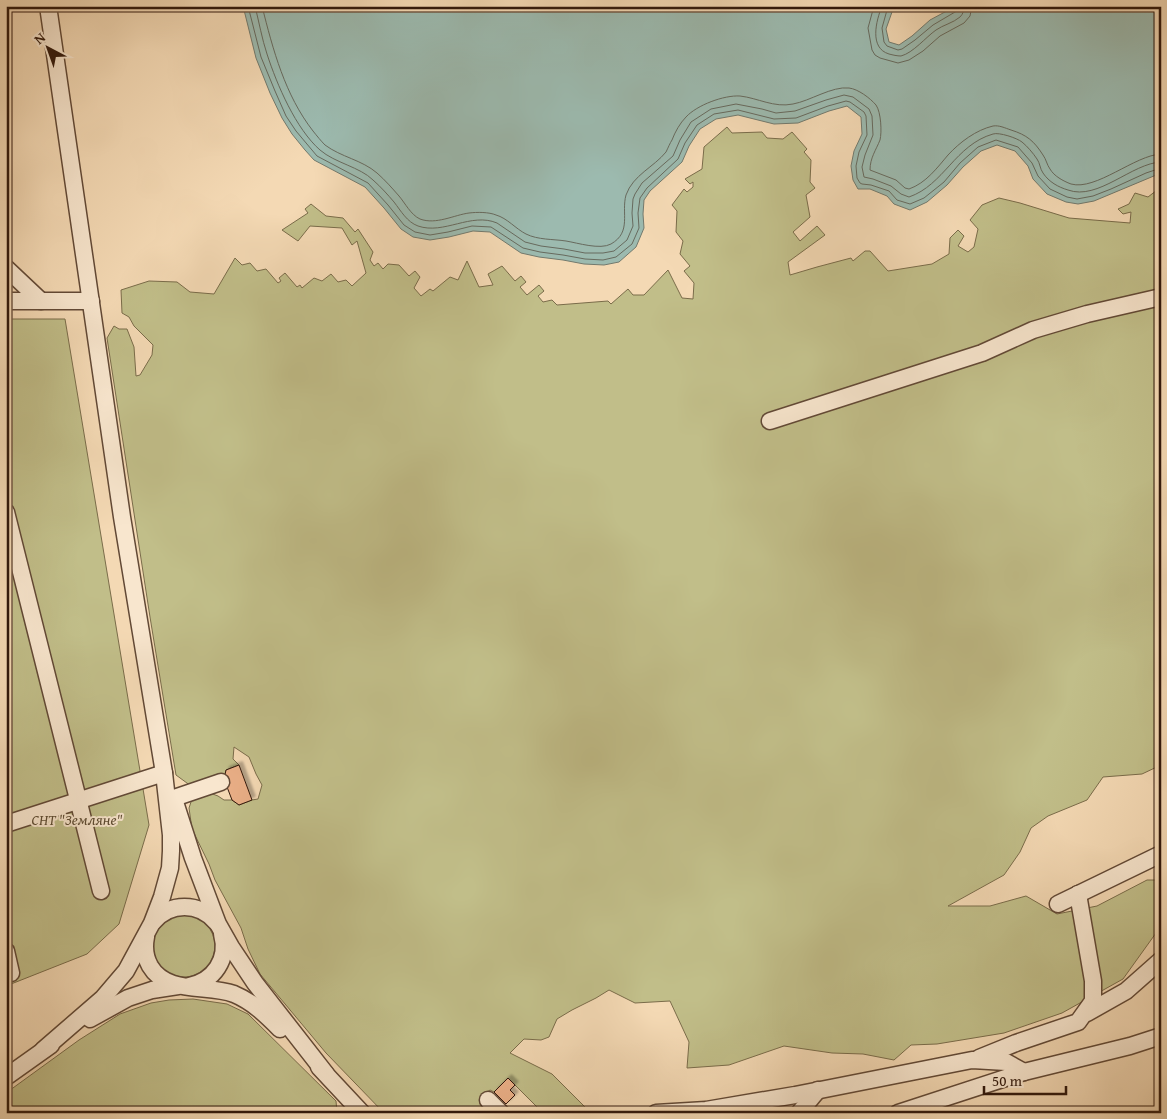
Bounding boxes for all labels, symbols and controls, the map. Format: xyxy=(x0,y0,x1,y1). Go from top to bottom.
north arrow xyxy=(22,22,72,72)
text: N xyxy=(29,27,50,49)
park label: СНТ "Земляне" xyxy=(32,809,122,830)
scale bar xyxy=(984,1064,1067,1096)
text: 50 m xyxy=(992,1070,1023,1091)

